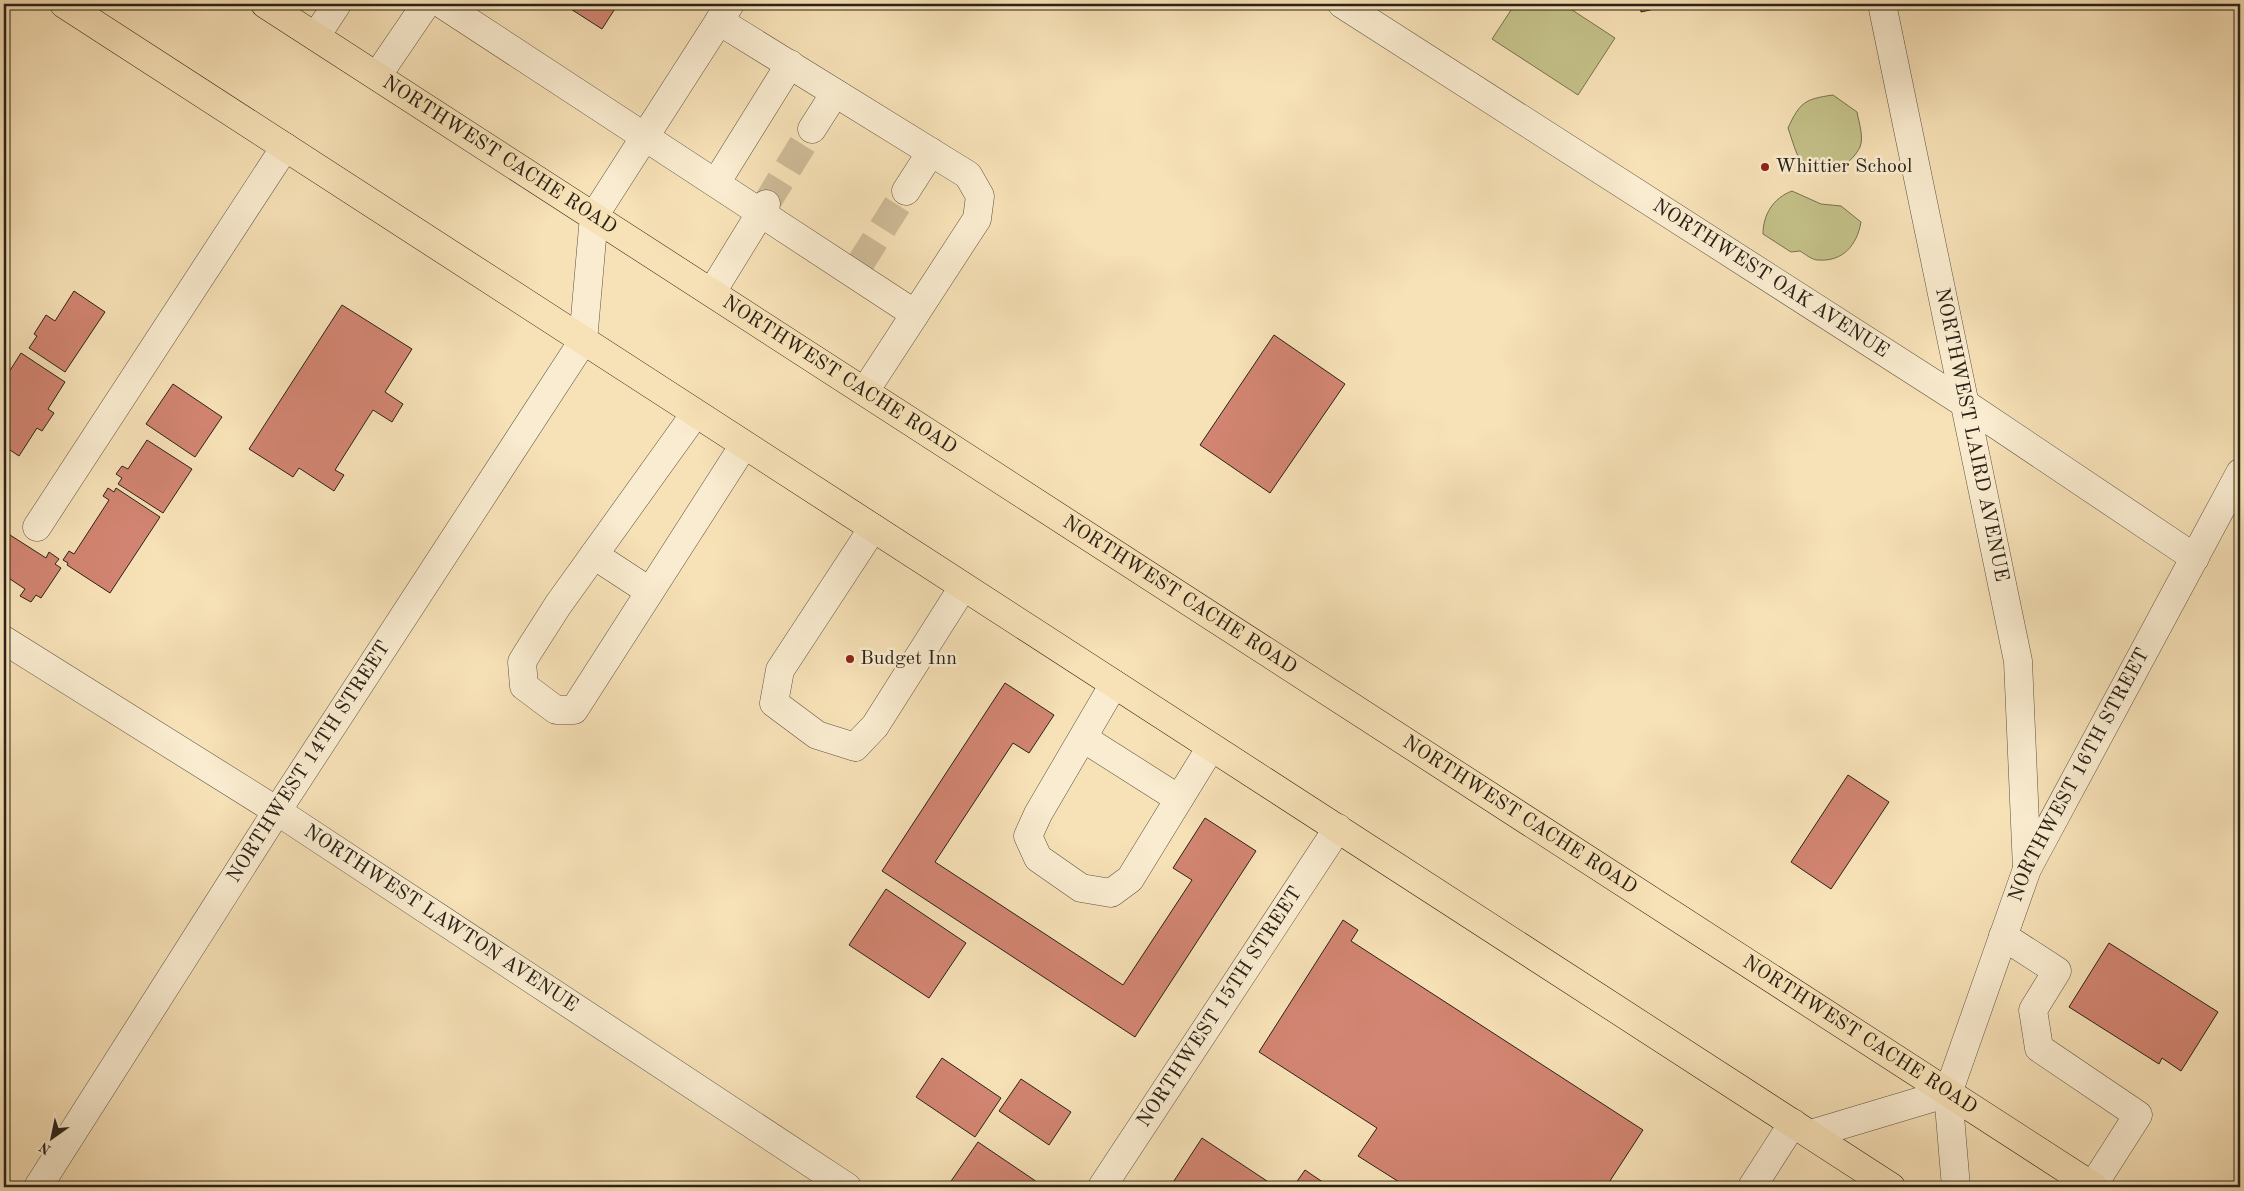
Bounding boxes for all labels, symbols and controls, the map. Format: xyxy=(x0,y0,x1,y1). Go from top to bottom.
street label: NORTHWEST CACHE ROAD xyxy=(379,73,620,238)
place label: Whittier School xyxy=(1775,157,1912,177)
marker: Whittier School xyxy=(1759,161,1771,173)
street label: NORTHWEST OAK AVENUE xyxy=(1649,196,1892,362)
street label: NORTHWEST LAIRD AVENUE xyxy=(1931,286,2011,584)
street label: NORTHWEST CACHE ROAD xyxy=(719,293,960,458)
street label: NORTHWEST CACHE ROAD xyxy=(1059,512,1300,678)
street label: NORTHWEST 14TH STREET xyxy=(224,638,395,886)
street label: NORTHWEST 16TH STREET xyxy=(2006,645,2154,905)
place label: Budget Inn xyxy=(860,649,957,669)
marker: Budget Inn xyxy=(844,653,856,665)
street label: NORTHWEST CACHE ROAD xyxy=(1399,732,1640,898)
street label: NORTHWEST LAWTON AVENUE xyxy=(300,821,581,1016)
street label: NORTHWEST 15TH STREET xyxy=(1134,884,1306,1131)
street label: NORTHWEST CACHE ROAD xyxy=(1739,952,1980,1118)
north arrow xyxy=(28,1114,78,1164)
text: N xyxy=(37,1139,54,1157)

